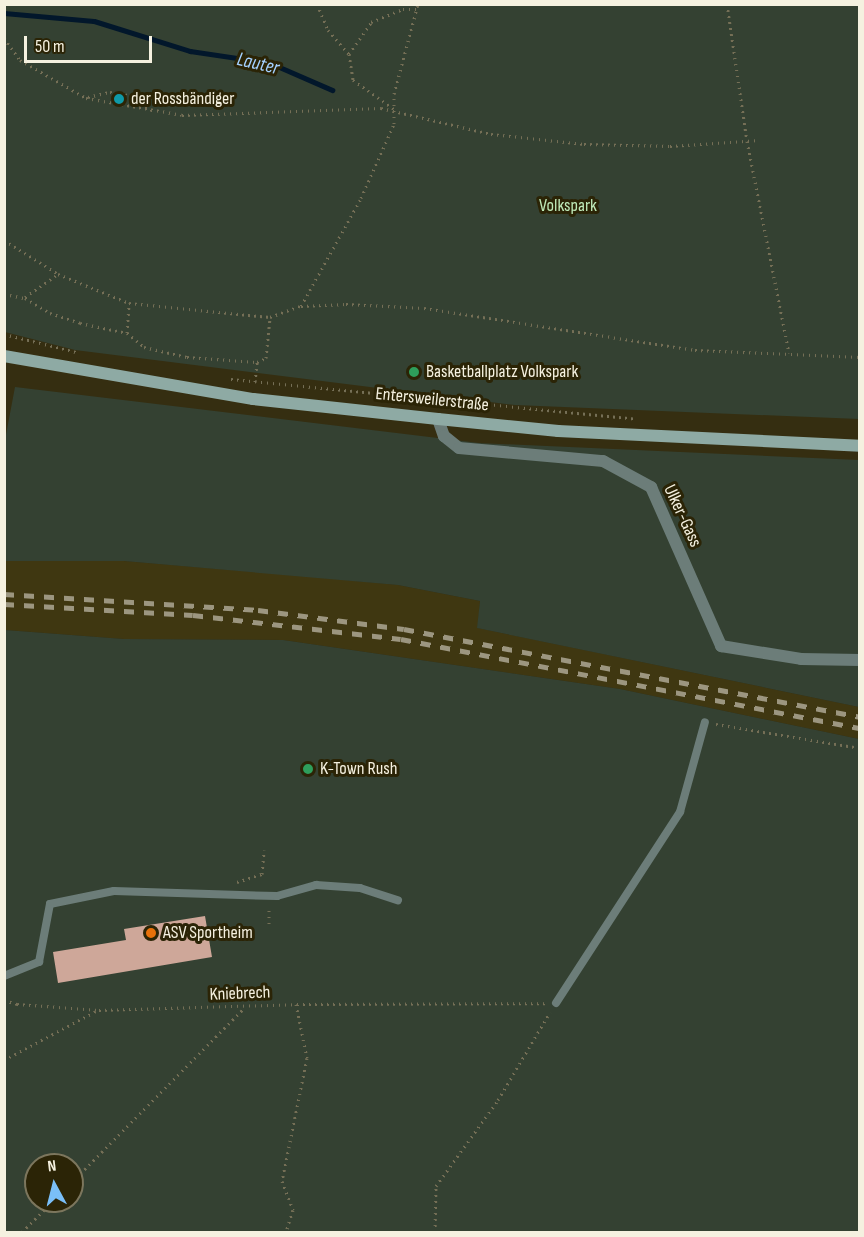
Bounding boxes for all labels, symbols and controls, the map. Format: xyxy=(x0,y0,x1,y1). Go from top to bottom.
scale bar xyxy=(27,24,154,62)
text: 50 m xyxy=(35,36,65,57)
water label: Lauter xyxy=(235,48,281,80)
place label: der Rossbändiger xyxy=(131,88,235,110)
marker: der Rossbändiger xyxy=(112,92,126,106)
park label: Volkspark xyxy=(539,195,597,217)
place label: Basketballplatz Volkspark xyxy=(426,361,578,383)
marker: Basketballplatz Volkspark xyxy=(407,365,421,379)
street label: Entersweilerstraße xyxy=(374,383,490,417)
street label: Ulker-Gass xyxy=(658,481,706,551)
place label: K-Town Rush xyxy=(320,758,397,780)
marker: K-Town Rush xyxy=(301,762,315,776)
place label: ASV Sportheim xyxy=(163,922,253,944)
marker: ASV Sportheim xyxy=(144,926,158,940)
street label: Kniebrech xyxy=(209,982,271,1006)
north arrow xyxy=(24,1153,84,1213)
text: N xyxy=(47,1157,57,1177)

